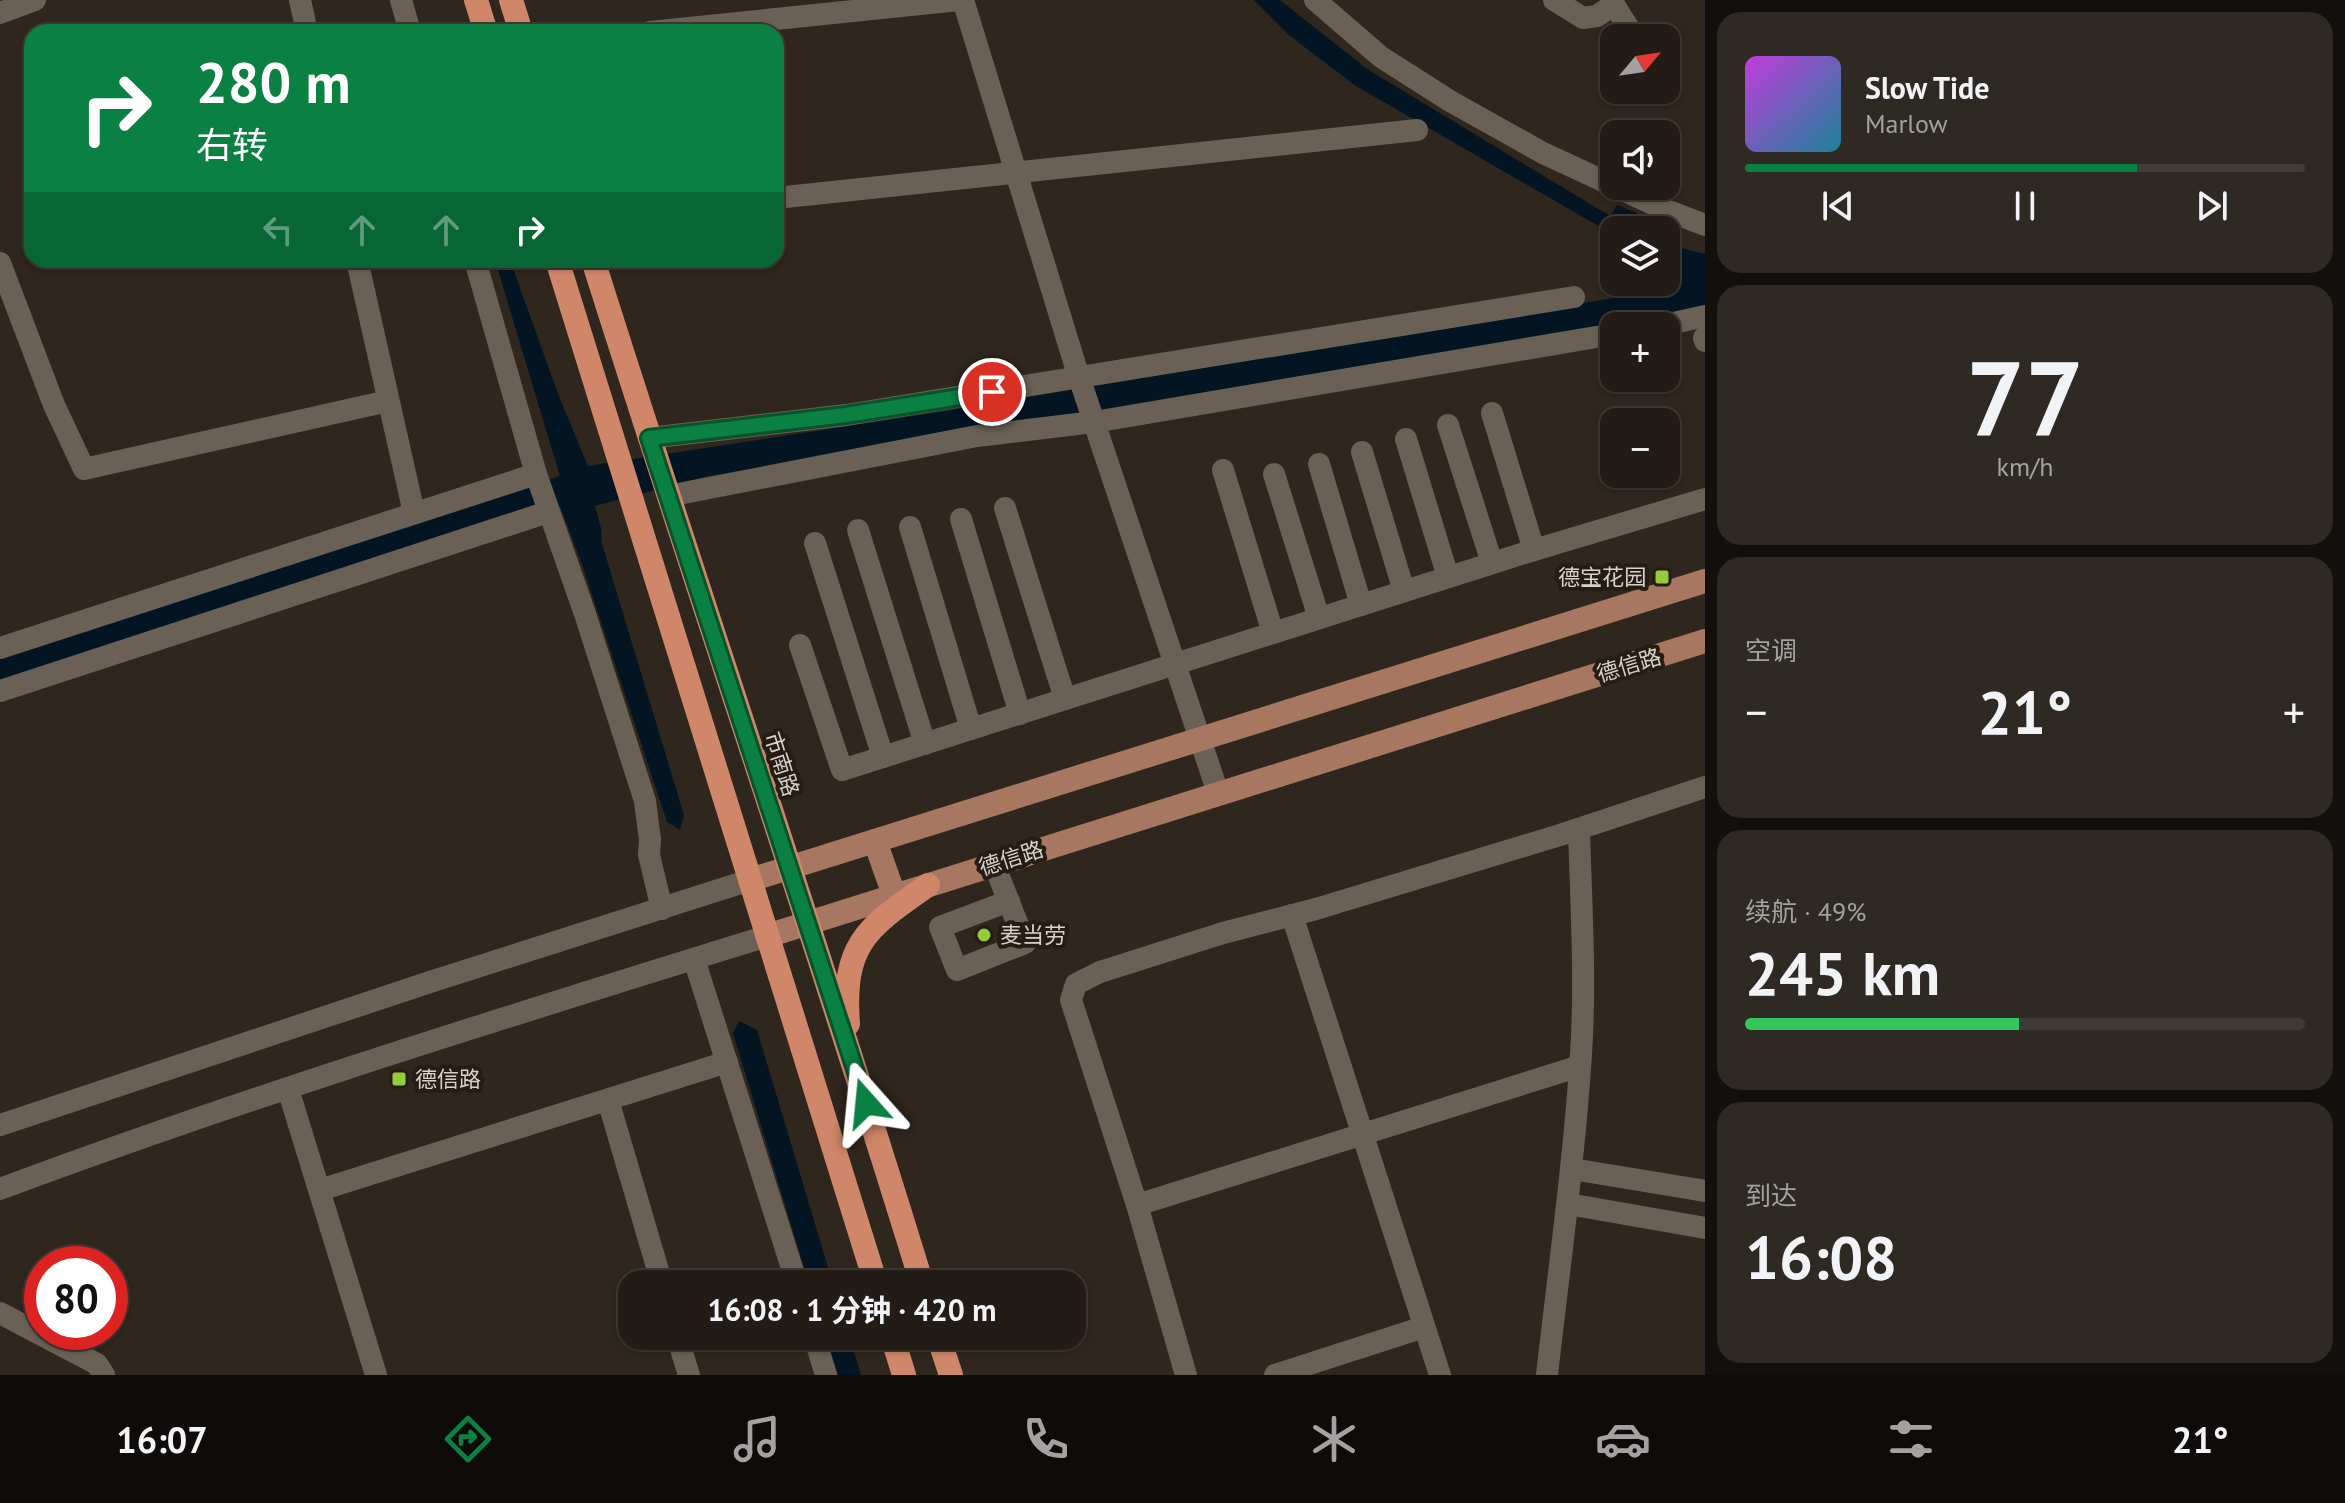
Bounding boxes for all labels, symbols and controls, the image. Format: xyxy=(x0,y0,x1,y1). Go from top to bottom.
north arrow xyxy=(1600,24,1680,104)
map controls xyxy=(1600,24,1680,488)
text: 280 m xyxy=(196,46,351,118)
icon: right xyxy=(64,56,168,160)
text: Slow Tide xyxy=(1865,68,1990,107)
text: Marlow xyxy=(1865,107,1948,140)
button: sound xyxy=(1600,120,1680,200)
text: 右转 xyxy=(196,121,268,168)
icon: previous xyxy=(1816,184,1860,228)
icon: pause xyxy=(2003,184,2047,228)
icon: next xyxy=(2190,184,2234,228)
icon: left xyxy=(256,208,300,252)
icon: ahead xyxy=(340,208,384,252)
icon: ahead xyxy=(424,208,468,252)
icon: right xyxy=(508,208,552,252)
button: layers xyxy=(1600,216,1680,296)
button: + xyxy=(1600,312,1680,392)
text: 77 xyxy=(1966,330,2084,465)
pin xyxy=(958,358,1026,426)
icon: arrive xyxy=(970,370,1014,414)
button: − xyxy=(1600,408,1680,488)
text: km/h xyxy=(1997,450,2054,483)
place label: 德宝花园 xyxy=(1558,563,1646,591)
marker: 德宝花园 xyxy=(1653,568,1671,586)
text: 空调 xyxy=(1745,634,1797,667)
street label: 德信路 xyxy=(1593,642,1665,688)
text: 21° xyxy=(1978,673,2072,751)
text: − xyxy=(1745,683,1767,740)
text: + xyxy=(2283,683,2305,740)
street label: 市南路 xyxy=(758,728,806,800)
street label: 德信路 xyxy=(975,834,1047,882)
text: 续航 · 49% xyxy=(1745,895,1866,928)
place label: 麦当劳 xyxy=(1000,921,1066,949)
marker: 麦当劳 xyxy=(975,926,993,944)
text: 245 km xyxy=(1745,934,1940,1012)
position arrow xyxy=(824,1061,908,1145)
place label: 德信路 xyxy=(415,1065,481,1093)
marker: 德信路 xyxy=(390,1070,408,1088)
text: 到达 xyxy=(1745,1179,1797,1212)
text: 16:08 xyxy=(1745,1218,1897,1296)
speed limit sign: 80 xyxy=(24,1246,128,1350)
text: 16:08 · 1 分钟 · 420 m xyxy=(707,1290,997,1329)
icon: directions xyxy=(440,1411,496,1467)
icon: music xyxy=(729,1411,785,1467)
icon: phone xyxy=(1018,1411,1074,1467)
icon: climate xyxy=(1306,1411,1362,1467)
icon: car xyxy=(1595,1411,1651,1467)
icon: filters xyxy=(1883,1411,1939,1467)
text: 16:07 xyxy=(116,1416,208,1463)
text: 21° xyxy=(2172,1416,2229,1463)

